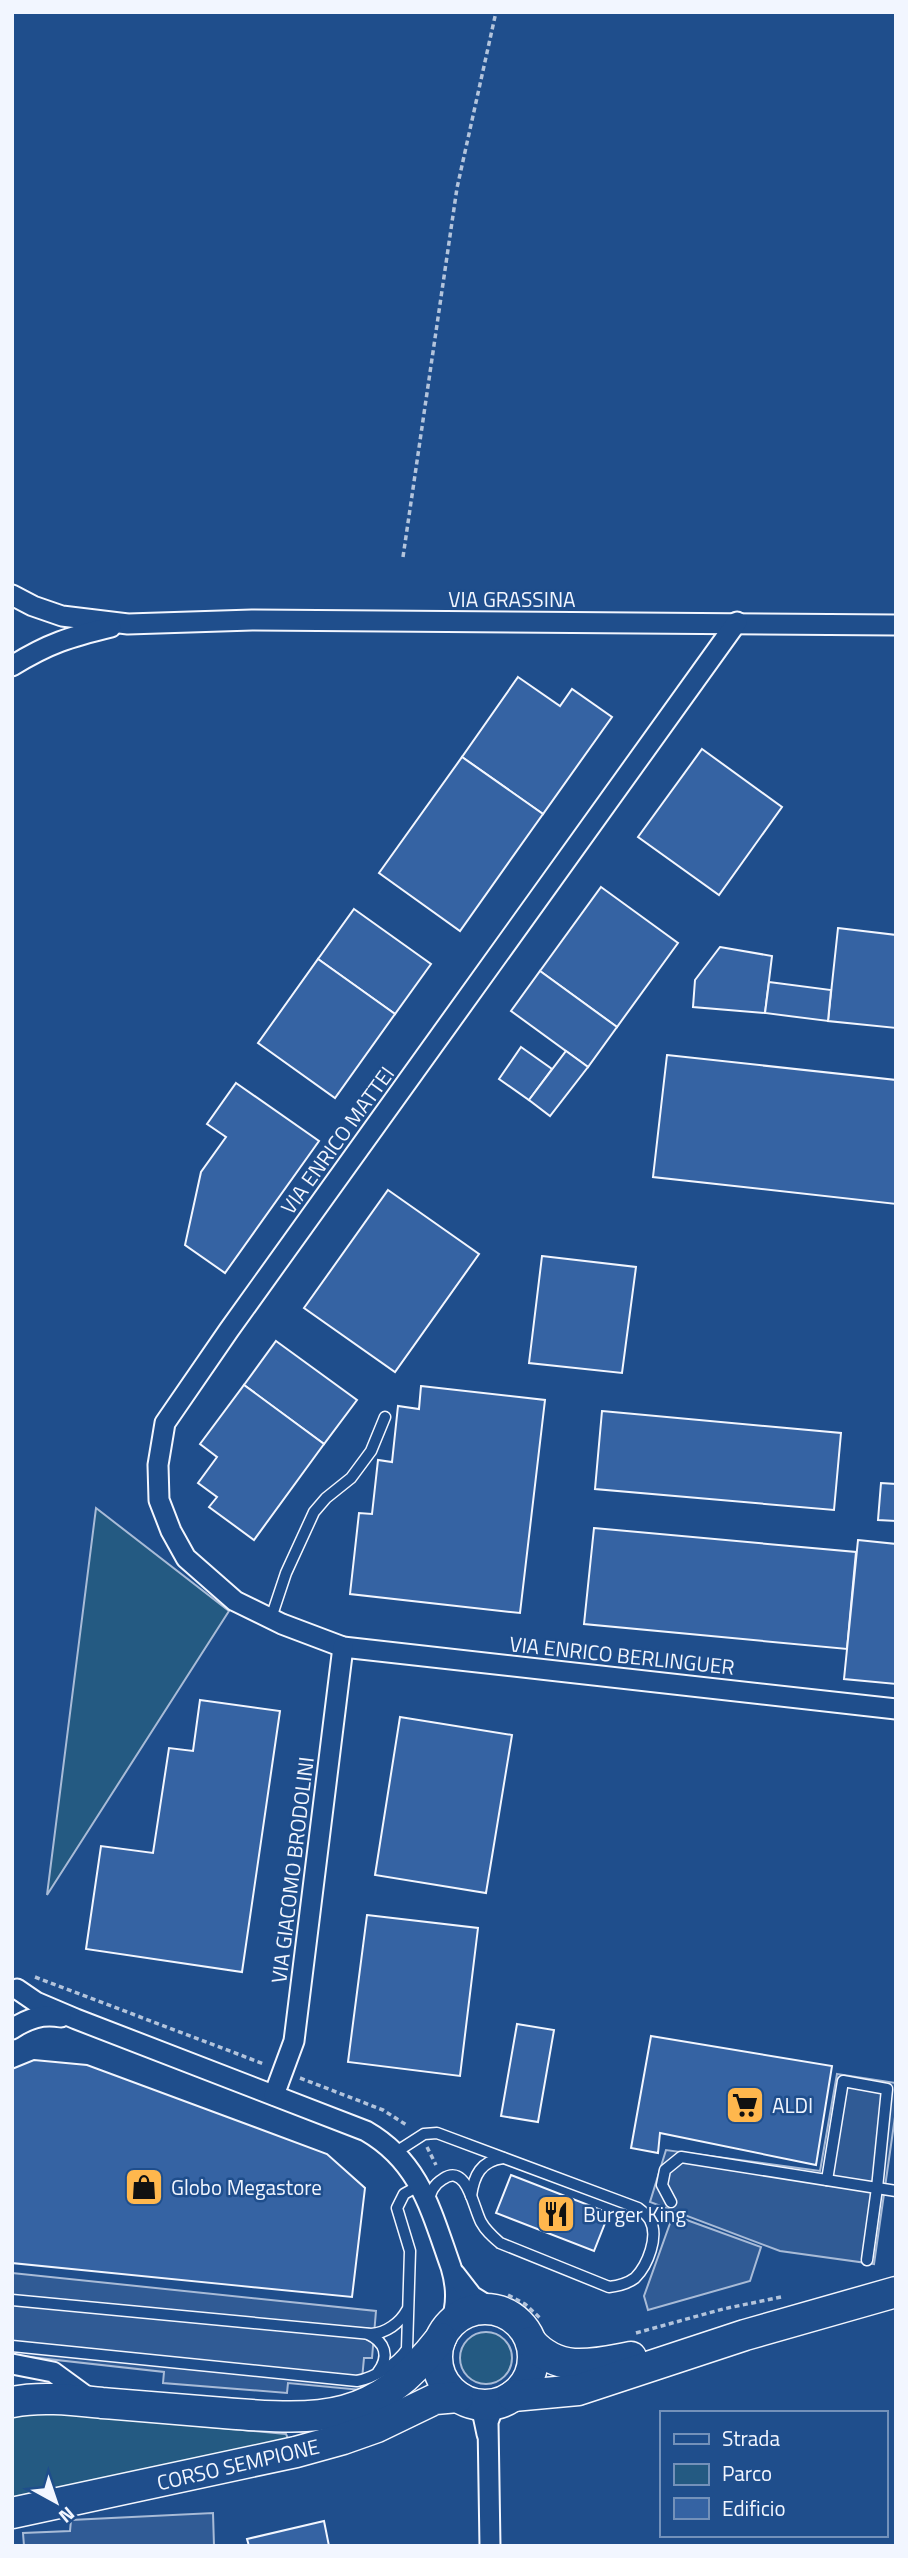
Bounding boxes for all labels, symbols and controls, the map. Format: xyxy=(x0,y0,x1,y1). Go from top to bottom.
street label: VIA GRASSINA xyxy=(448,583,576,615)
street label: VIA ENRICO MATTEI xyxy=(272,1059,402,1221)
street label: VIA ENRICO BERLINGUER xyxy=(508,1627,736,1683)
street label: VIA GIACOMO BRODOLINI xyxy=(262,1755,322,1985)
supermarket icon: ALDI xyxy=(724,2084,766,2126)
place label: ALDI xyxy=(772,2089,813,2121)
shop icon: Globo Megastore xyxy=(123,2166,165,2208)
place label: Globo Megastore xyxy=(171,2171,322,2203)
restaurant icon: Burger King xyxy=(535,2193,577,2235)
place label: Burger King xyxy=(583,2198,686,2230)
legend xyxy=(660,2411,887,2537)
text: Strada xyxy=(722,2422,780,2454)
street label: CORSO SEMPIONE xyxy=(154,2430,322,2498)
text: Parco xyxy=(722,2457,772,2489)
north arrow xyxy=(21,2467,91,2537)
text: Edificio xyxy=(722,2492,786,2524)
text: N xyxy=(53,2500,82,2531)

